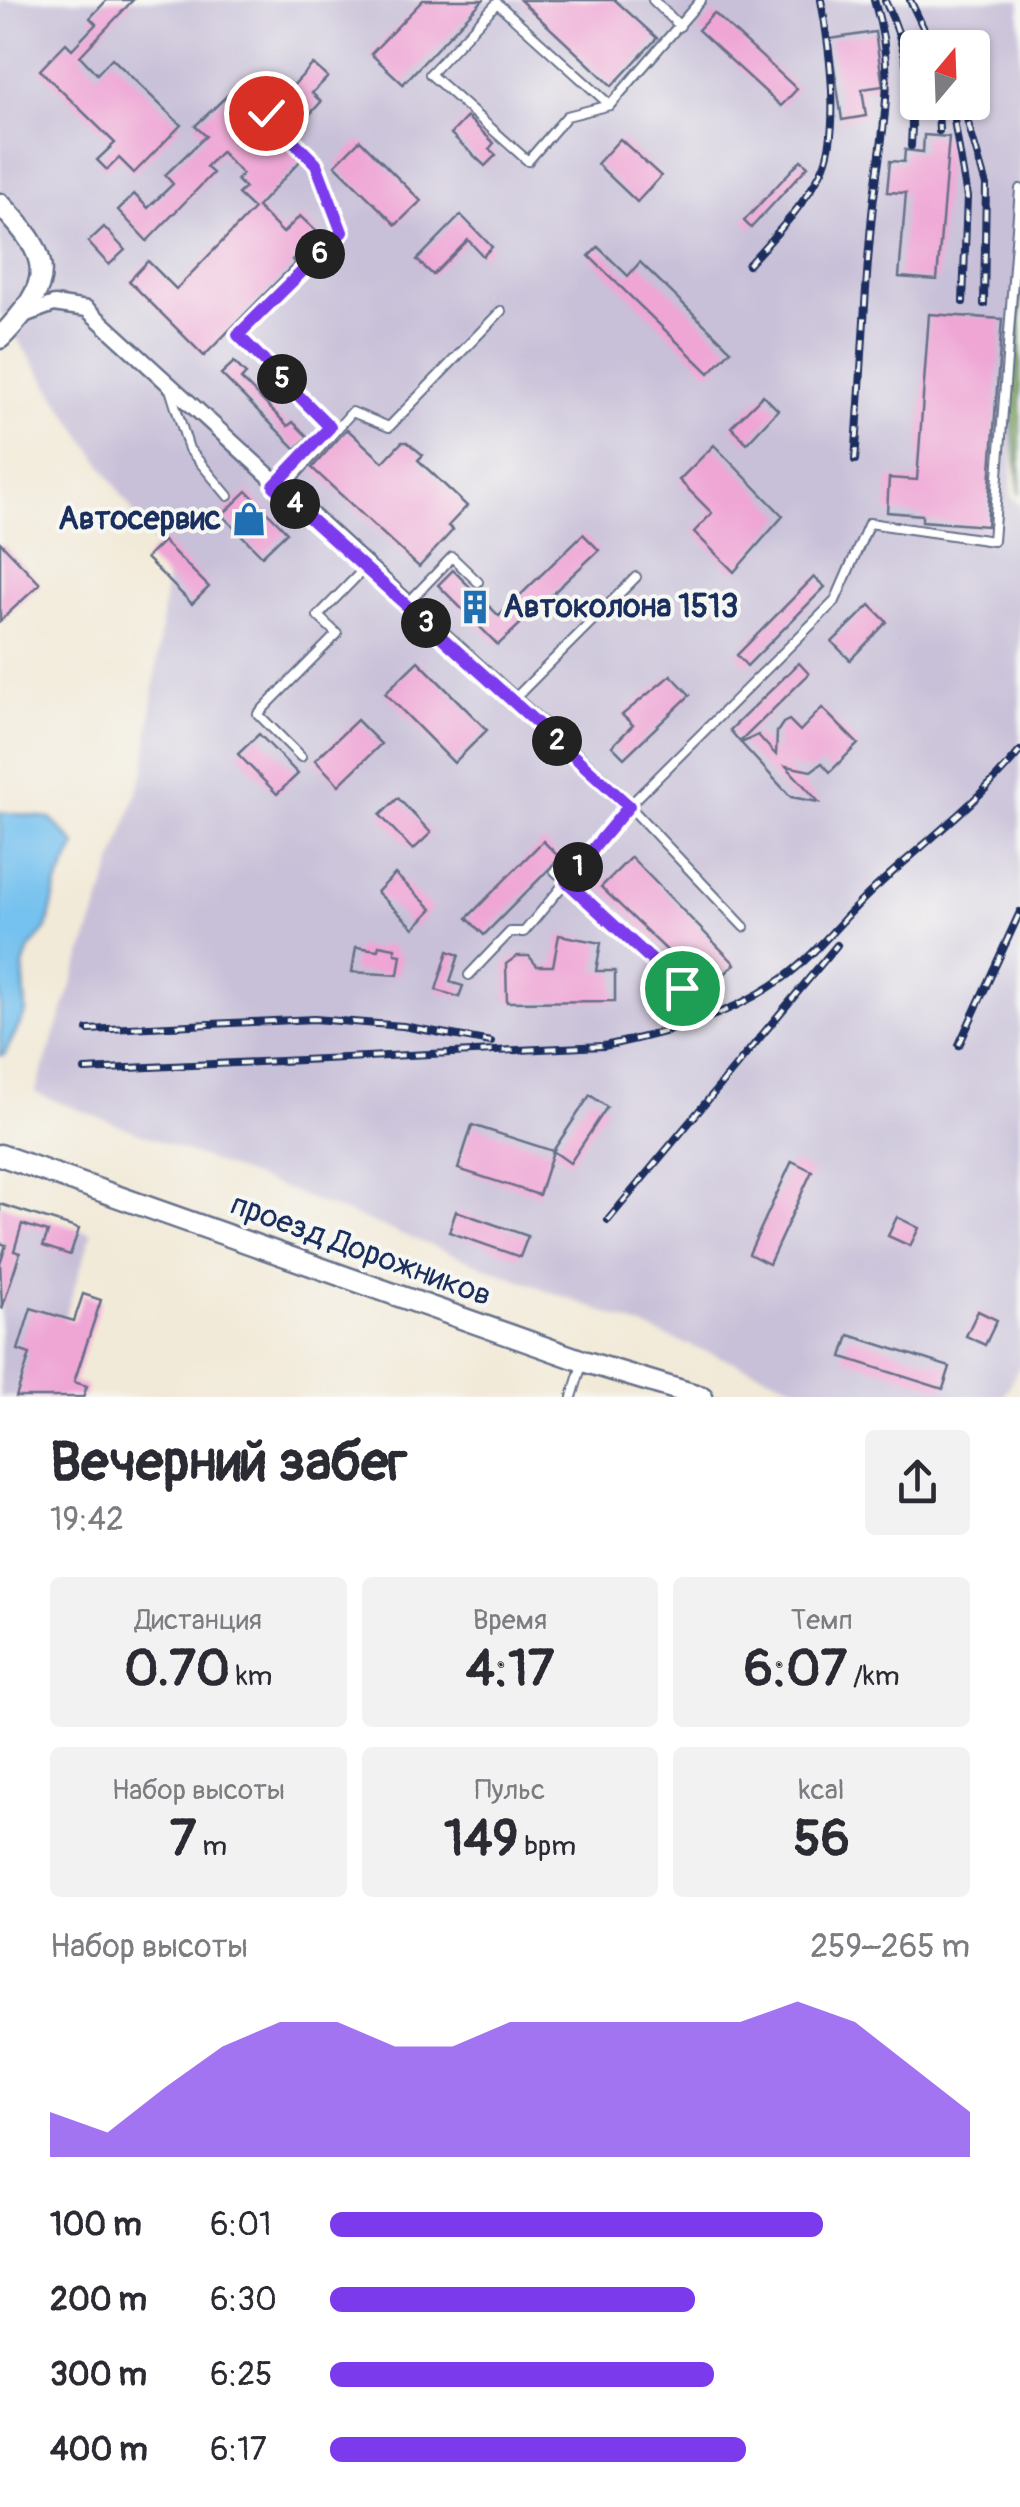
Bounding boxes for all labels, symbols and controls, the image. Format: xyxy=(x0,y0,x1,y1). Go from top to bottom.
north arrow xyxy=(900,30,990,120)
map controls xyxy=(900,30,990,120)
pin xyxy=(224,71,309,156)
icon: check xyxy=(239,86,294,141)
pin: 6 xyxy=(295,229,345,279)
text: 6 xyxy=(312,236,328,271)
pin: 5 xyxy=(257,354,307,404)
text: 5 xyxy=(274,361,290,396)
pin: 4 xyxy=(270,479,320,529)
text: 4 xyxy=(287,486,303,521)
place label: Автосервис xyxy=(58,499,221,539)
shop icon: Автосервис xyxy=(230,500,268,538)
place label: Автоколона 1513 xyxy=(503,587,738,627)
building icon: Автоколона 1513 xyxy=(456,588,494,626)
pin: 3 xyxy=(401,598,451,648)
text: 3 xyxy=(418,605,434,640)
pin: 2 xyxy=(532,716,582,766)
text: 2 xyxy=(549,723,565,758)
pin: 1 xyxy=(553,842,603,892)
text: 1 xyxy=(573,849,583,884)
pin xyxy=(640,946,725,1031)
icon: arrive xyxy=(655,961,710,1016)
street label: проезд Дорожников xyxy=(225,1184,497,1316)
text: Вечерний забег xyxy=(50,1428,407,1497)
button: share xyxy=(865,1430,970,1535)
text: 19:42 xyxy=(50,1500,124,1540)
text: Дистанция xyxy=(135,1603,262,1638)
text: Время xyxy=(473,1603,547,1638)
text: Темп xyxy=(791,1603,853,1638)
text: 0.70 xyxy=(124,1638,230,1701)
text: 4:17 xyxy=(466,1638,554,1701)
text: 6:07 xyxy=(744,1638,847,1701)
text: km xyxy=(230,1659,272,1694)
text: /km xyxy=(847,1659,900,1694)
text: Набор высоты xyxy=(112,1773,285,1808)
text: Пульс xyxy=(475,1773,545,1808)
text: kcal xyxy=(799,1773,844,1808)
text: 7 xyxy=(170,1808,196,1871)
text: 149 xyxy=(444,1808,518,1871)
text: 56 xyxy=(794,1808,850,1871)
text: m xyxy=(196,1829,227,1864)
text: bpm xyxy=(518,1829,576,1864)
text: Набор высоты xyxy=(50,1927,248,1967)
text: 259–265 m xyxy=(810,1927,970,1967)
text: 100 m xyxy=(50,2205,142,2245)
text: 6:01 xyxy=(210,2205,272,2245)
text: 200 m xyxy=(50,2280,147,2320)
text: 6:30 xyxy=(210,2280,277,2320)
text: 300 m xyxy=(50,2355,147,2395)
text: 6:25 xyxy=(210,2355,272,2395)
text: 400 m xyxy=(50,2430,148,2470)
text: 6:17 xyxy=(210,2430,267,2470)

